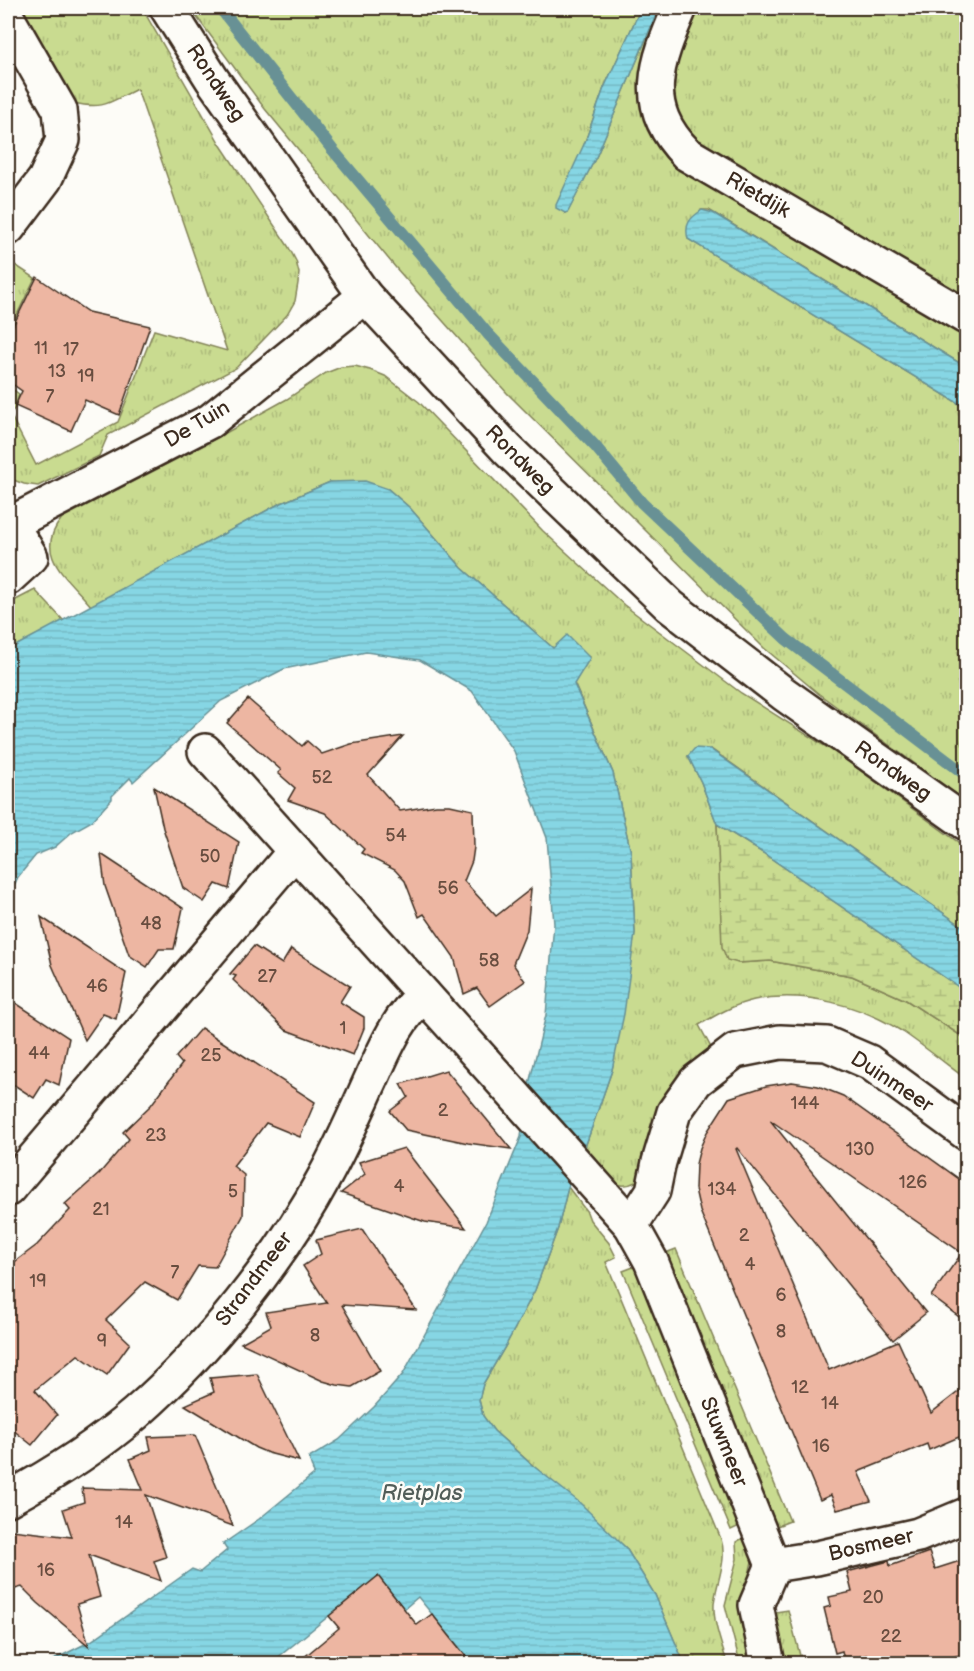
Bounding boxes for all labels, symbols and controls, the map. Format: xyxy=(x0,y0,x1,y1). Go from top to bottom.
street label: Rondweg xyxy=(181,39,251,127)
street label: Rietdijk xyxy=(721,167,795,224)
house number: 11 xyxy=(34,338,48,359)
house number: 17 xyxy=(63,339,79,360)
house number: 13 xyxy=(48,361,66,382)
house number: 19 xyxy=(77,366,95,387)
house number: 7 xyxy=(46,386,55,407)
street label: De Tuin xyxy=(160,395,234,453)
street label: Rondweg xyxy=(480,420,560,500)
street label: Rondweg xyxy=(850,735,936,807)
house number: 52 xyxy=(312,767,333,788)
house number: 54 xyxy=(385,825,407,846)
house number: 50 xyxy=(200,846,220,867)
house number: 56 xyxy=(437,878,459,899)
house number: 48 xyxy=(140,913,162,934)
house number: 58 xyxy=(479,950,499,971)
house number: 27 xyxy=(257,966,277,987)
house number: 46 xyxy=(86,976,108,997)
house number: 1 xyxy=(340,1018,346,1039)
house number: 44 xyxy=(28,1043,50,1064)
house number: 25 xyxy=(201,1045,221,1066)
street label: Duinmeer xyxy=(846,1046,938,1118)
house number: 144 xyxy=(791,1093,819,1114)
house number: 2 xyxy=(438,1100,449,1121)
house number: 23 xyxy=(145,1125,167,1146)
house number: 130 xyxy=(846,1139,874,1160)
house number: 126 xyxy=(899,1172,927,1193)
house number: 4 xyxy=(394,1176,405,1197)
house number: 134 xyxy=(707,1179,737,1200)
house number: 5 xyxy=(228,1181,238,1202)
house number: 21 xyxy=(92,1199,110,1220)
house number: 2 xyxy=(739,1225,750,1246)
street label: Strandmeer xyxy=(210,1226,298,1331)
house number: 4 xyxy=(745,1254,756,1275)
house number: 7 xyxy=(171,1262,180,1283)
house number: 19 xyxy=(29,1271,47,1292)
house number: 6 xyxy=(776,1285,787,1306)
house number: 8 xyxy=(776,1321,786,1342)
house number: 8 xyxy=(310,1325,320,1346)
house number: 9 xyxy=(97,1331,107,1352)
house number: 12 xyxy=(791,1377,809,1398)
street label: Stuwmeer xyxy=(695,1393,753,1491)
house number: 14 xyxy=(821,1393,839,1414)
house number: 16 xyxy=(812,1436,830,1457)
water label: Rietplas xyxy=(381,1480,463,1507)
house number: 14 xyxy=(115,1512,133,1533)
street label: Bosmeer xyxy=(826,1523,916,1567)
house number: 16 xyxy=(37,1560,55,1581)
house number: 20 xyxy=(862,1587,884,1608)
house number: 22 xyxy=(880,1626,902,1647)

